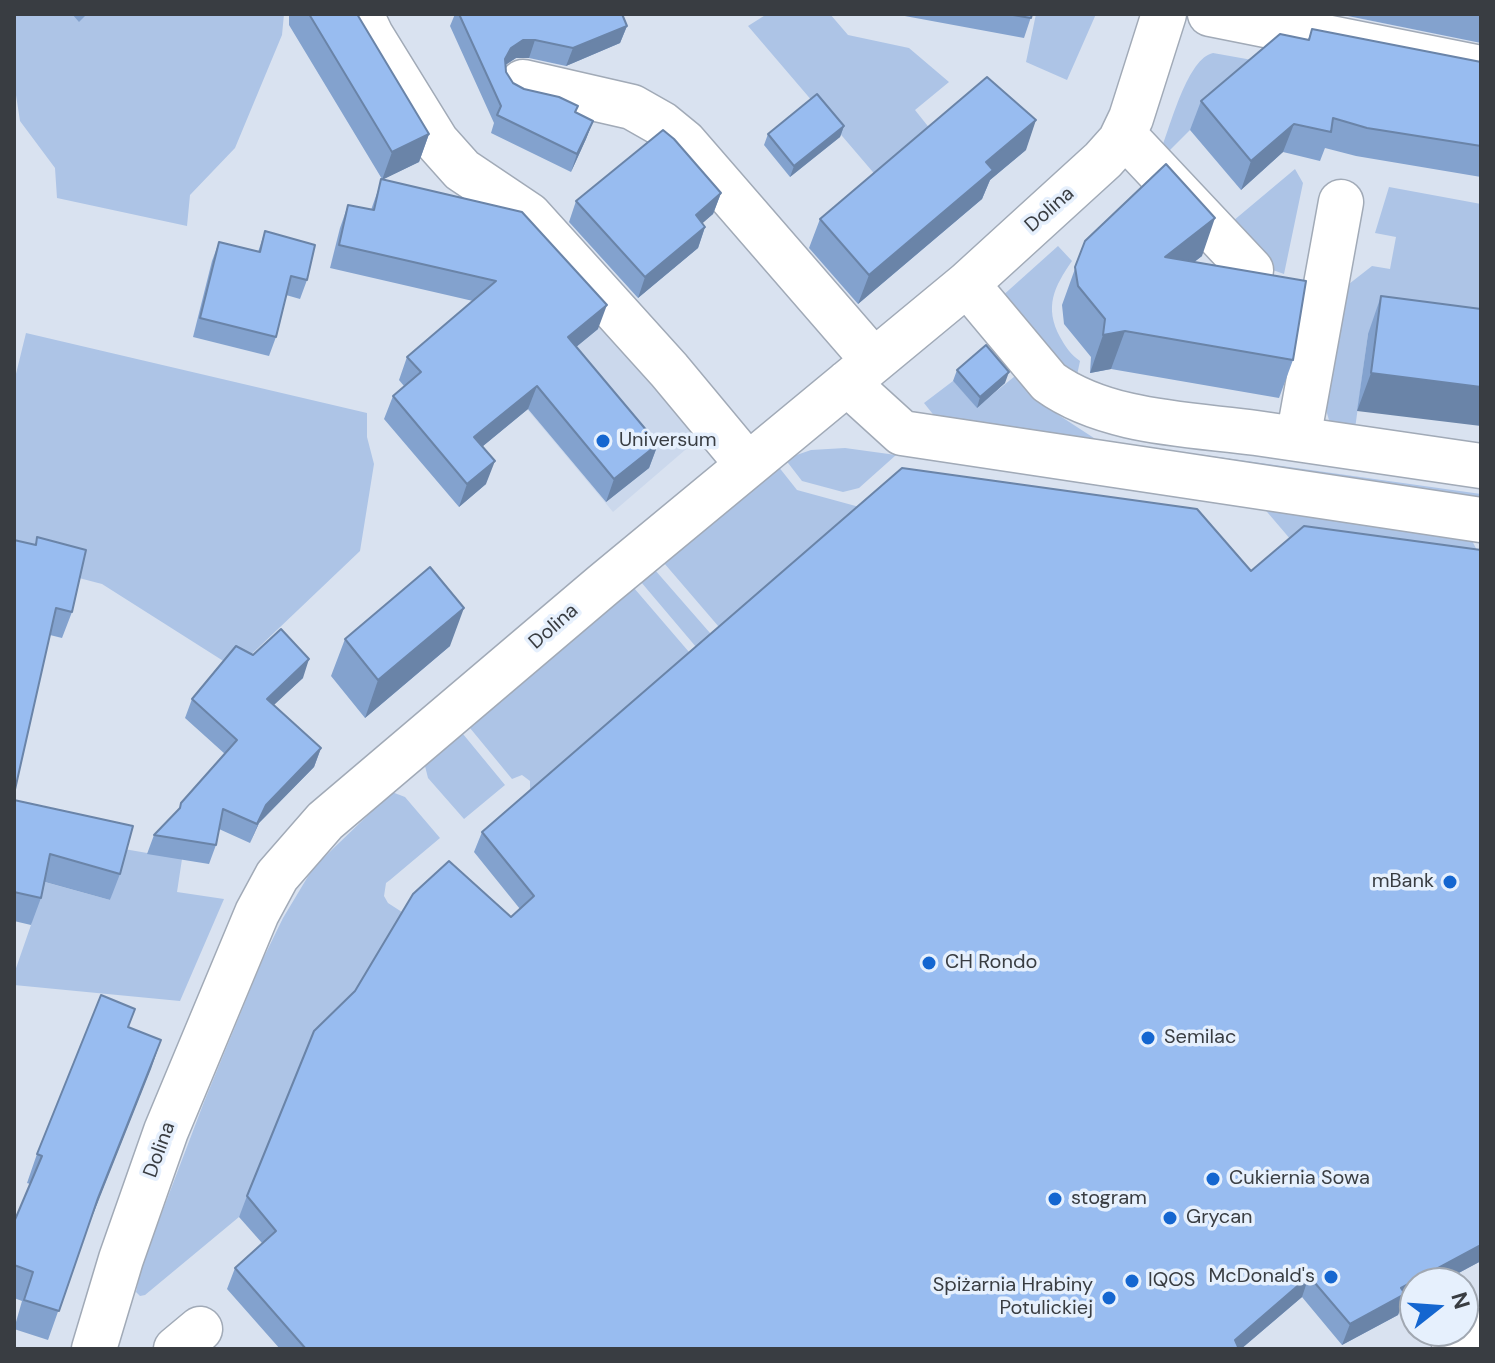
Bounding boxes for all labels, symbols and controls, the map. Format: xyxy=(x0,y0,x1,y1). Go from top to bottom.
street label: Dolina xyxy=(1021,182,1079,238)
place label: Universum xyxy=(619,429,716,453)
marker: Universum xyxy=(594,432,612,450)
street label: Dolina xyxy=(525,599,583,655)
place label: mBank xyxy=(1372,870,1434,894)
marker: mBank xyxy=(1441,873,1459,891)
place label: CH Rondo xyxy=(945,951,1037,975)
marker: CH Rondo xyxy=(920,954,938,972)
place label: Semilac xyxy=(1164,1026,1236,1050)
marker: Semilac xyxy=(1139,1029,1157,1047)
street label: Dolina xyxy=(139,1119,181,1181)
place label: Cukiernia Sowa xyxy=(1229,1167,1370,1191)
marker: Cukiernia Sowa xyxy=(1204,1170,1222,1188)
place label: stogram xyxy=(1071,1187,1147,1211)
marker: stogram xyxy=(1046,1190,1064,1208)
place label: Grycan xyxy=(1186,1206,1253,1230)
marker: Grycan xyxy=(1161,1209,1179,1227)
place label: McDonald's xyxy=(1209,1265,1315,1289)
north arrow xyxy=(1399,1267,1479,1347)
marker: McDonald's xyxy=(1322,1268,1340,1286)
place label: IQOS xyxy=(1148,1269,1195,1293)
marker: IQOS xyxy=(1123,1272,1141,1290)
place label: Spiżarnia Hrabiny Potulickiej xyxy=(933,1274,1093,1321)
marker: Spiżarnia Hrabiny Potulickiej xyxy=(1100,1289,1118,1307)
text: N xyxy=(1444,1289,1477,1312)

